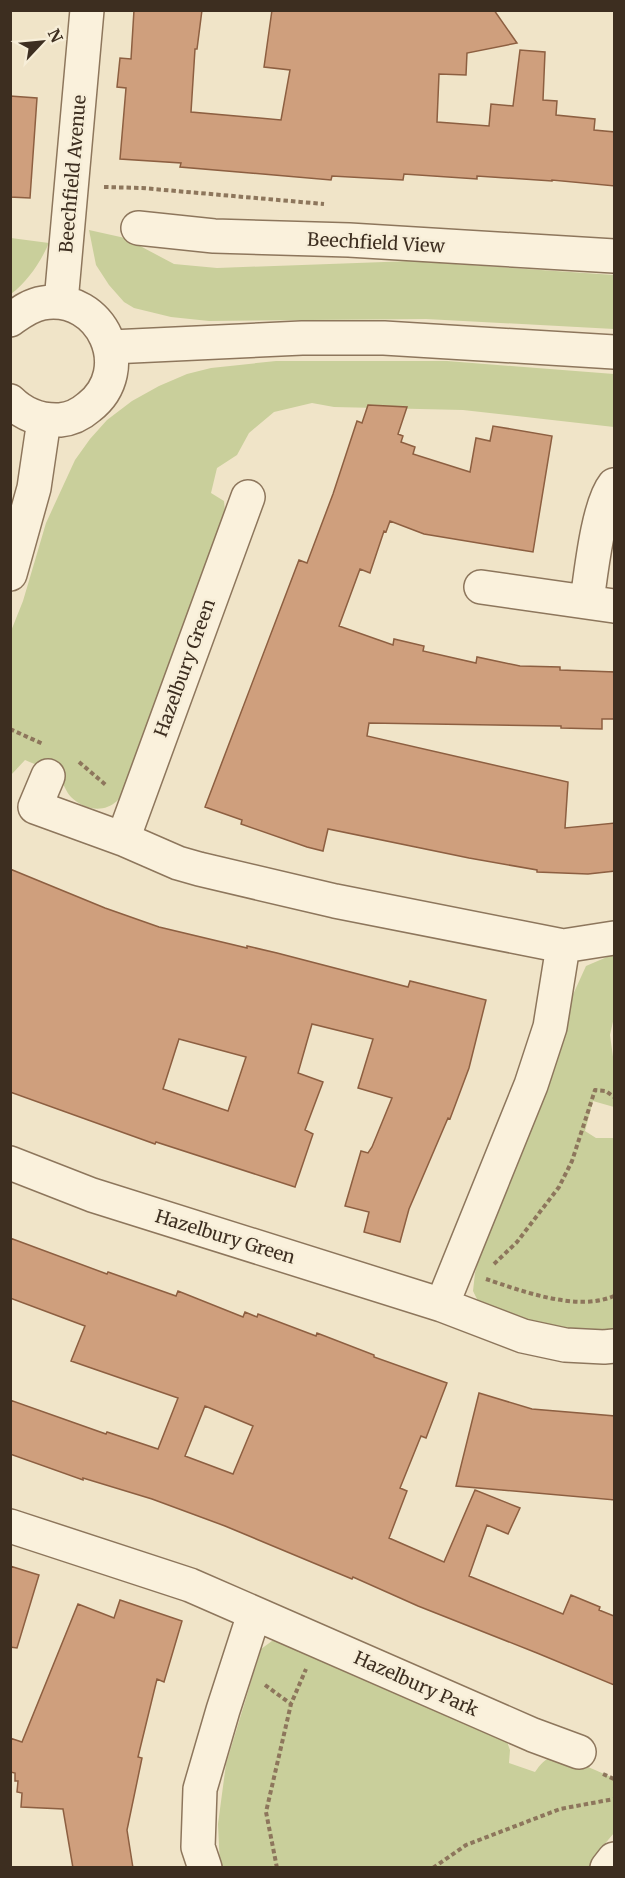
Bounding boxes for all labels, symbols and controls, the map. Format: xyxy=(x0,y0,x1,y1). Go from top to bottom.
north arrow xyxy=(12,12,72,72)
text: N xyxy=(44,25,67,46)
street label: Beechfield Avenue xyxy=(54,94,91,254)
street label: Beechfield View xyxy=(307,227,446,258)
street label: Hazelbury Green xyxy=(149,596,220,740)
street label: Hazelbury Green xyxy=(152,1204,298,1269)
street label: Hazelbury Park xyxy=(350,1646,482,1721)

